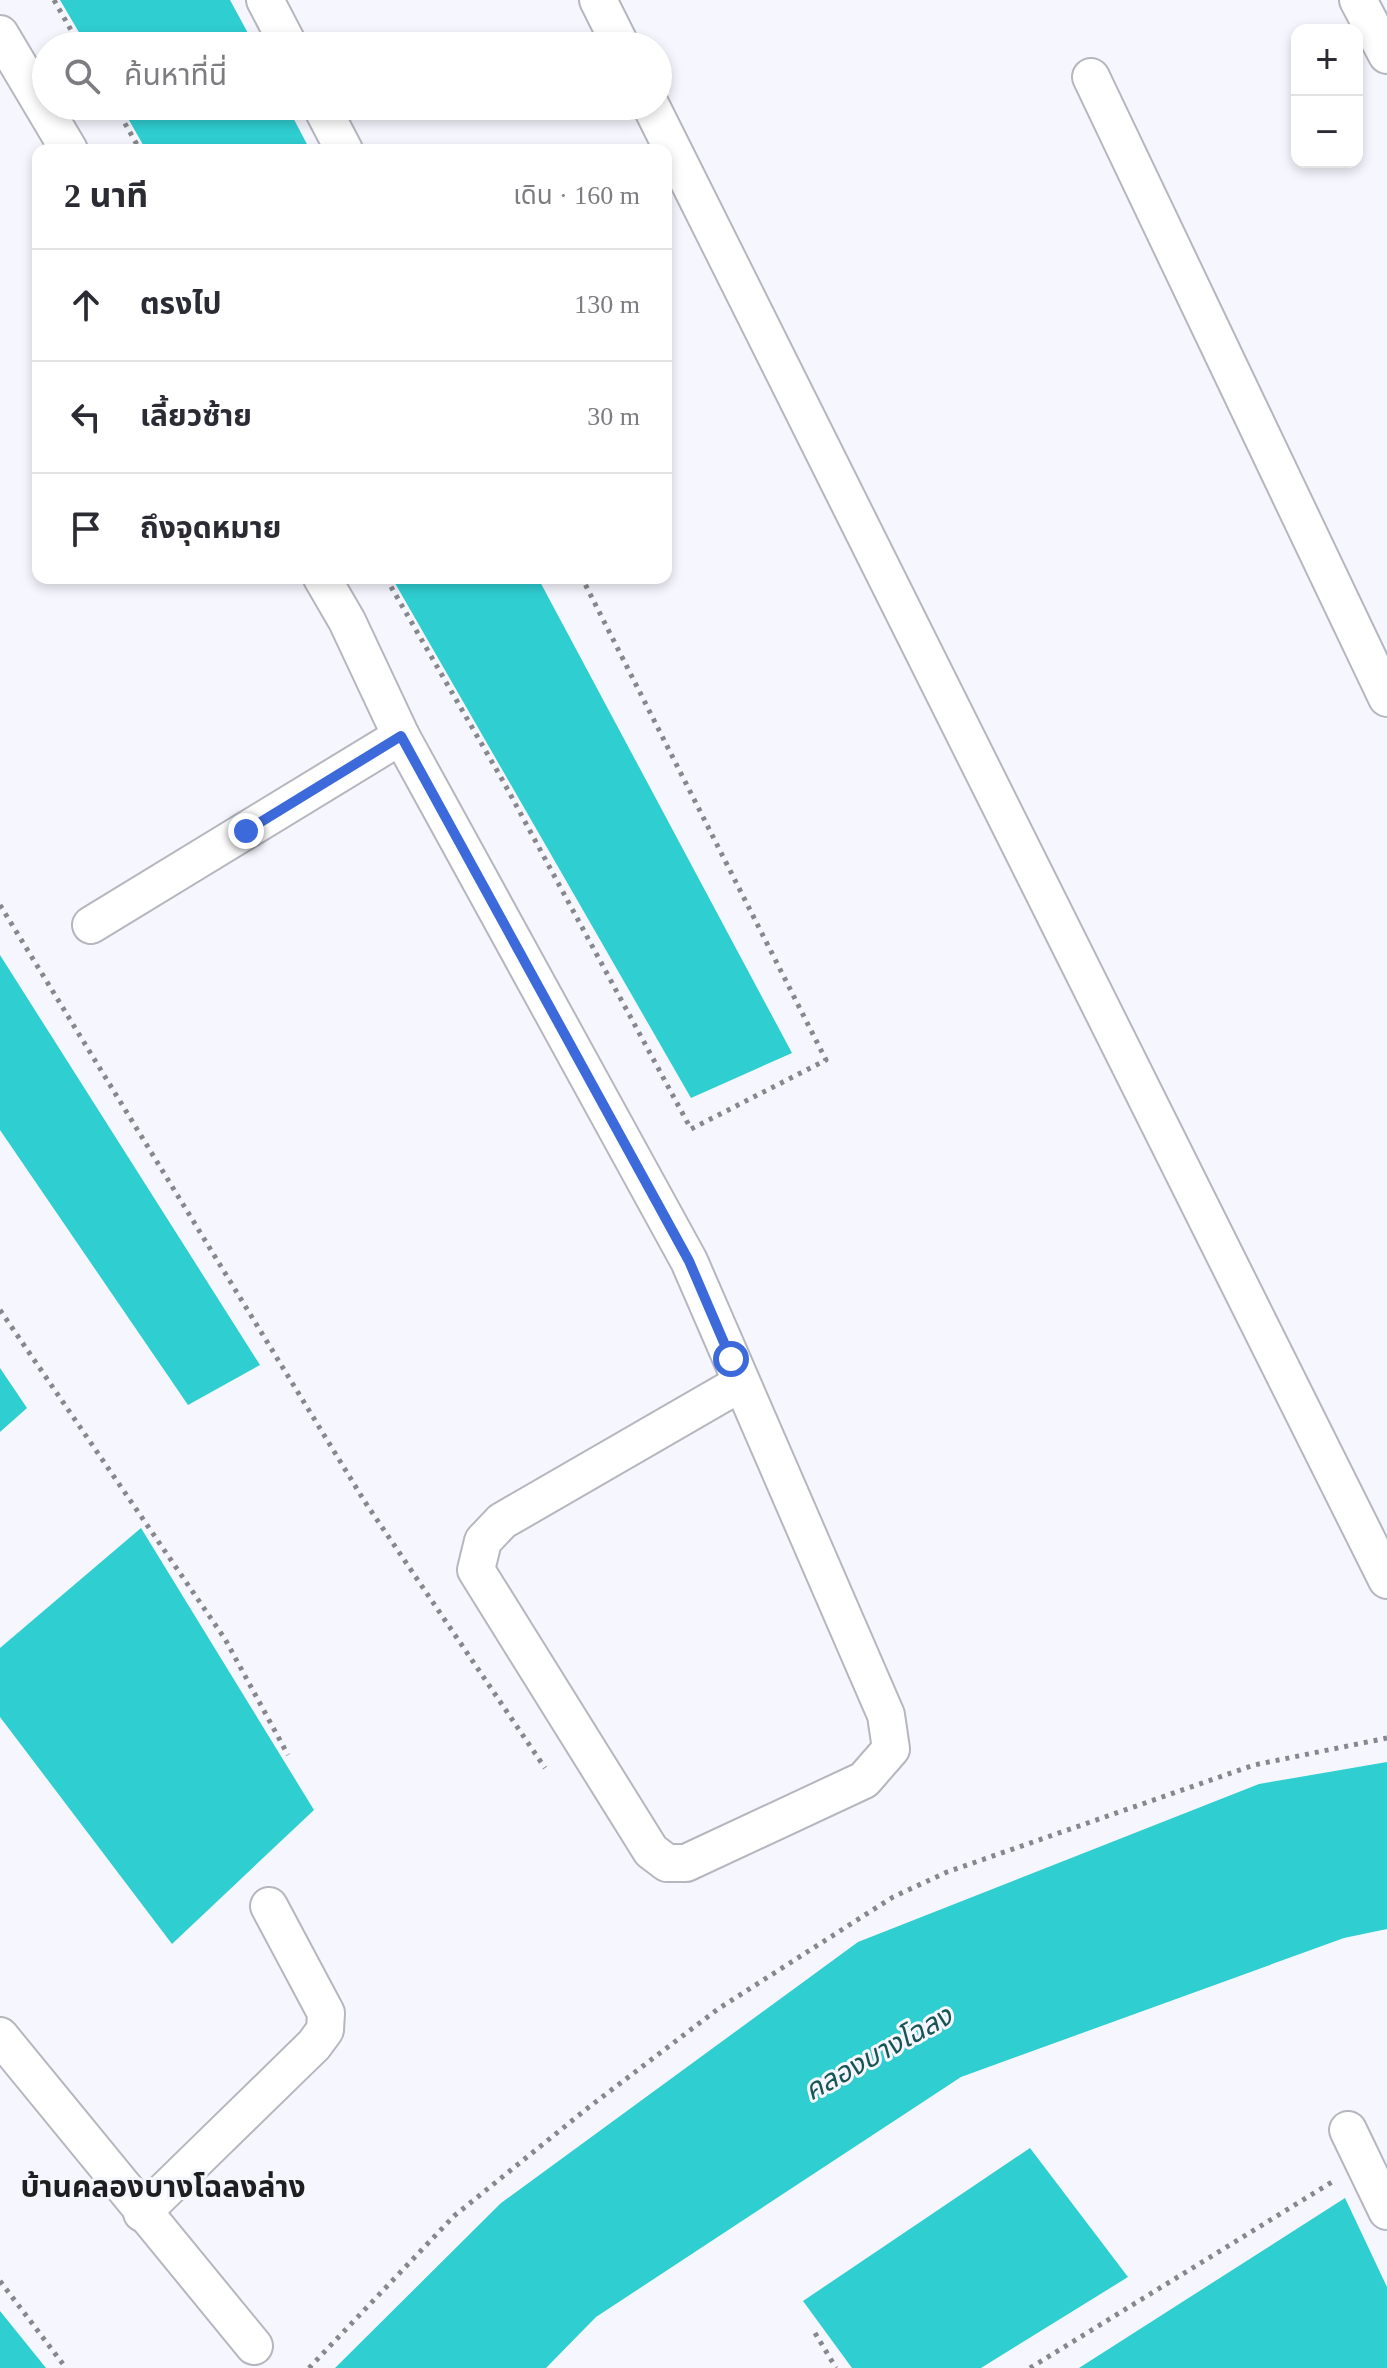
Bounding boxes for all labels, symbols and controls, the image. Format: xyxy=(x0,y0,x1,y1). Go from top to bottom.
map controls xyxy=(1291,24,1363,168)
button: + xyxy=(1291,24,1363,96)
search box xyxy=(32,32,672,120)
icon: search xyxy=(60,54,104,98)
text: ค้นหาที่นี่ xyxy=(124,58,227,91)
button: − xyxy=(1291,96,1363,168)
text: 2 นาที xyxy=(64,177,148,214)
text: เดิน · 160 m xyxy=(513,181,640,210)
icon: ahead xyxy=(64,283,108,327)
text: ตรงไป xyxy=(140,287,222,320)
text: 130 m xyxy=(574,290,640,319)
icon: left xyxy=(64,395,108,439)
text: เลี้ยวซ้าย xyxy=(140,399,252,432)
text: 30 m xyxy=(587,402,640,431)
icon: arrive xyxy=(64,507,108,551)
text: ถึงจุดหมาย xyxy=(140,511,281,544)
route end xyxy=(228,813,264,849)
route start xyxy=(713,1341,749,1377)
water label: คลองบางโฉลง xyxy=(799,1999,959,2106)
district label: บ้านคลองบางโฉลงล่าง xyxy=(20,2170,306,2203)

